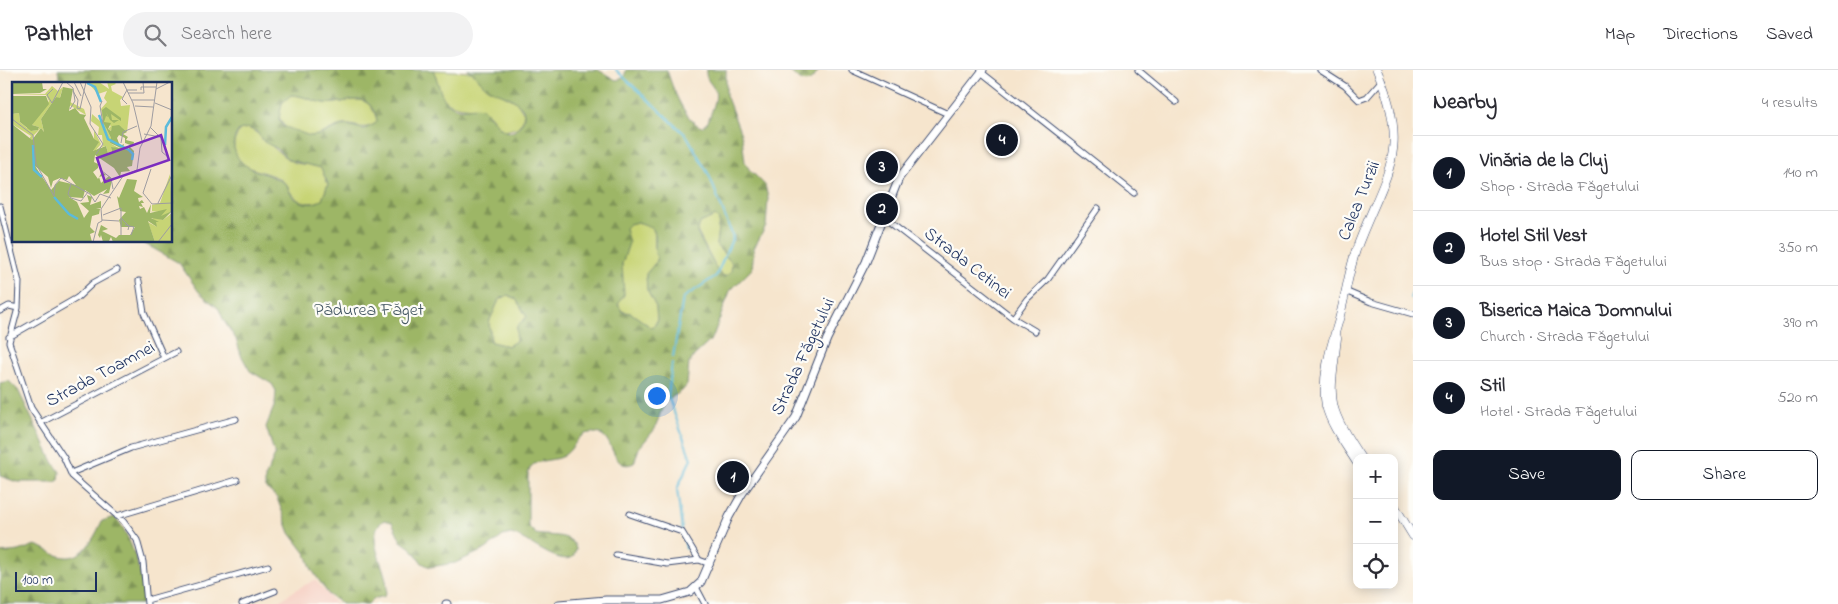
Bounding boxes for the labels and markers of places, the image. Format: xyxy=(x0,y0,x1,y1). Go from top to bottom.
pin: 4 xyxy=(986,121,1018,159)
pin: 3 xyxy=(866,148,898,186)
pin: 2 xyxy=(866,190,898,228)
pin: 1 xyxy=(717,458,749,496)

